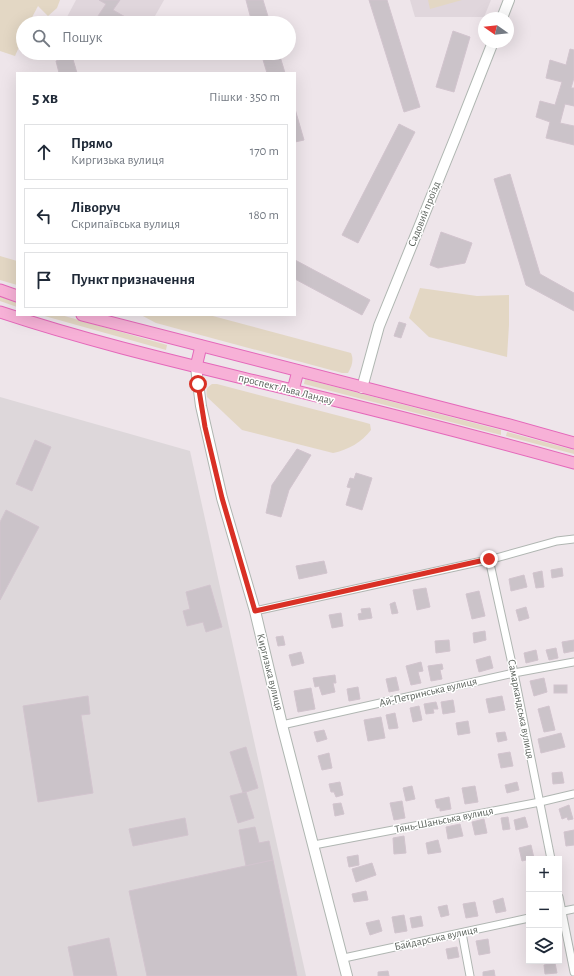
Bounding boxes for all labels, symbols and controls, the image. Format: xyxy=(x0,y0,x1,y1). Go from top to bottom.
north arrow xyxy=(478,12,514,48)
search box xyxy=(16,16,296,60)
icon: search xyxy=(30,27,52,49)
text: Пошук xyxy=(62,30,102,45)
text: 5 хв xyxy=(32,89,58,106)
text: Пішки · 350 m xyxy=(209,91,280,104)
text: Прямо xyxy=(71,136,113,151)
icon: ahead xyxy=(33,141,55,163)
text: 170 m xyxy=(250,145,279,158)
text: Киргизька вулиця xyxy=(71,154,164,167)
street label: Садовий проїзд xyxy=(406,179,442,248)
text: Ліворуч xyxy=(71,200,121,215)
icon: left xyxy=(33,205,55,227)
text: 180 m xyxy=(249,209,279,222)
text: Скрипаївська вулиця xyxy=(71,218,180,231)
icon: arrive xyxy=(33,269,55,291)
text: Пункт призначення xyxy=(71,272,195,287)
street label: проспект Льва Ландау xyxy=(237,372,335,406)
route start xyxy=(189,375,207,393)
route end xyxy=(480,550,498,568)
street label: Киргизька вулиця xyxy=(255,632,285,712)
street label: Самаркандська вулиця xyxy=(506,658,536,760)
street label: Ай-Петринська вулиця xyxy=(378,675,478,709)
street label: Тянь-Шаньська вулиця xyxy=(394,805,494,835)
map controls xyxy=(526,856,562,964)
button: + xyxy=(526,856,562,892)
button: − xyxy=(526,892,562,928)
street label: Байдарська вулиця xyxy=(393,924,479,952)
button: layers xyxy=(526,928,562,964)

